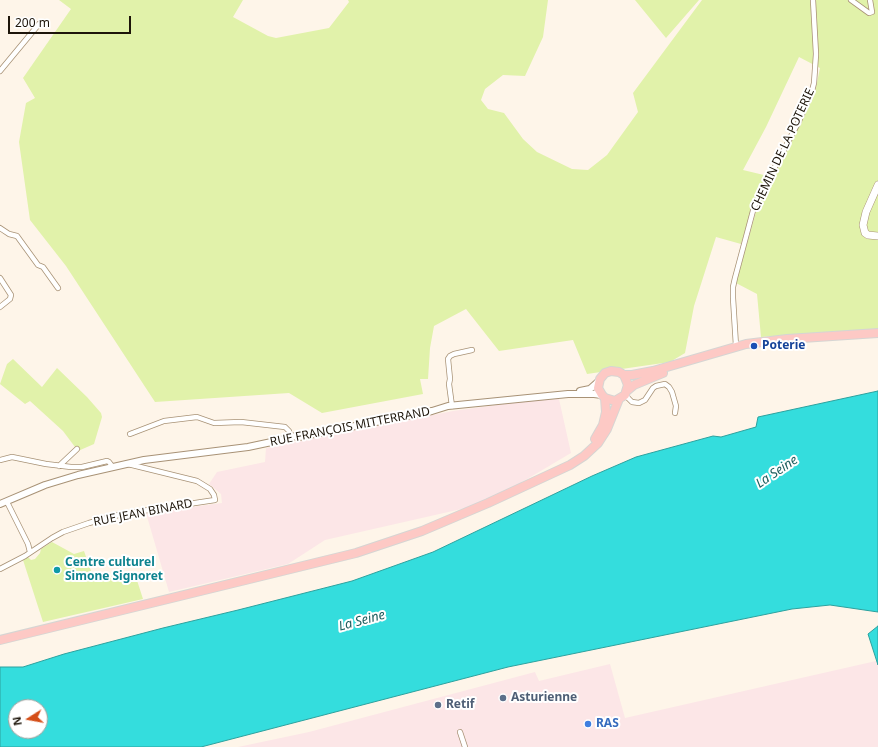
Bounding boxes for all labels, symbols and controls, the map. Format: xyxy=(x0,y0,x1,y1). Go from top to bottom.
scale bar xyxy=(10,8,133,34)
text: 200 m xyxy=(15,14,50,31)
street label: CHEMIN DE LA POTERIE xyxy=(748,86,818,214)
place label: Poterie xyxy=(762,339,805,353)
marker: Poterie xyxy=(749,341,759,351)
street label: RUE FRANÇOIS MITTERRAND xyxy=(269,404,431,450)
water label: La Seine xyxy=(753,452,801,492)
street label: RUE JEAN BINARD xyxy=(92,496,194,530)
place label: Centre culturel Simone Signoret xyxy=(65,556,163,584)
marker: Centre culturel Simone Signoret xyxy=(52,565,62,575)
water label: La Seine xyxy=(337,607,387,635)
place label: Asturienne xyxy=(511,691,577,705)
marker: Asturienne xyxy=(498,693,508,703)
place label: Retif xyxy=(446,698,474,712)
north arrow xyxy=(8,699,48,739)
marker: Retif xyxy=(433,700,443,710)
text: N xyxy=(8,715,25,727)
place label: RAS xyxy=(596,717,619,731)
marker: RAS xyxy=(583,719,593,729)

